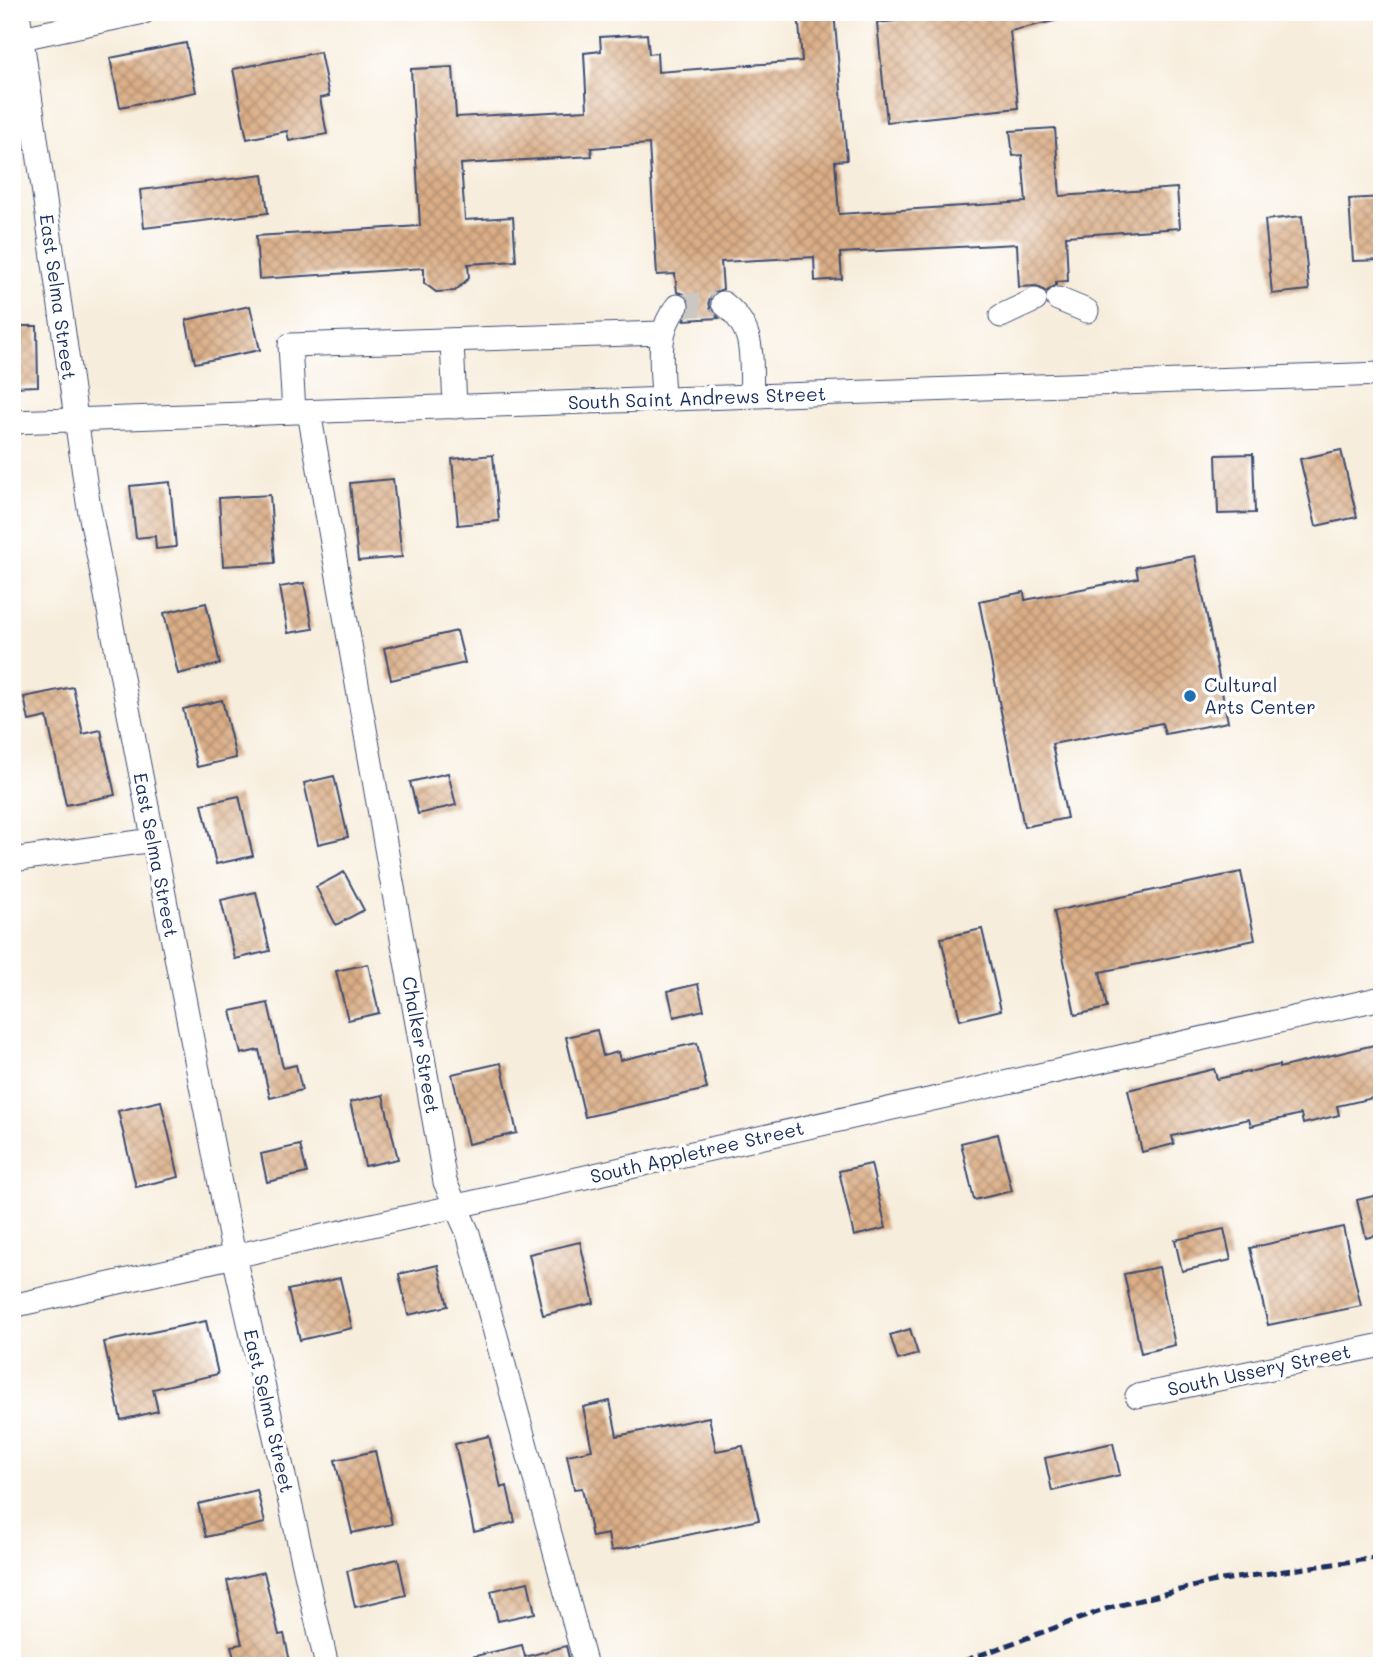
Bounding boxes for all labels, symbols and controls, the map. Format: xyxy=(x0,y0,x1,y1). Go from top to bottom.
street label: East Selma Street xyxy=(34,212,83,381)
street label: South Saint Andrews Street xyxy=(567,380,827,415)
place label: Cultural Arts Center xyxy=(1204,672,1316,719)
marker: Cultural Arts Center xyxy=(1182,688,1198,704)
street label: East Selma Street xyxy=(128,770,185,939)
street label: Chalker Street xyxy=(397,974,446,1115)
street label: South Appletree Street xyxy=(588,1115,806,1188)
street label: East Selma Street xyxy=(239,1327,300,1495)
street label: South Ussery Street xyxy=(1165,1338,1353,1401)

